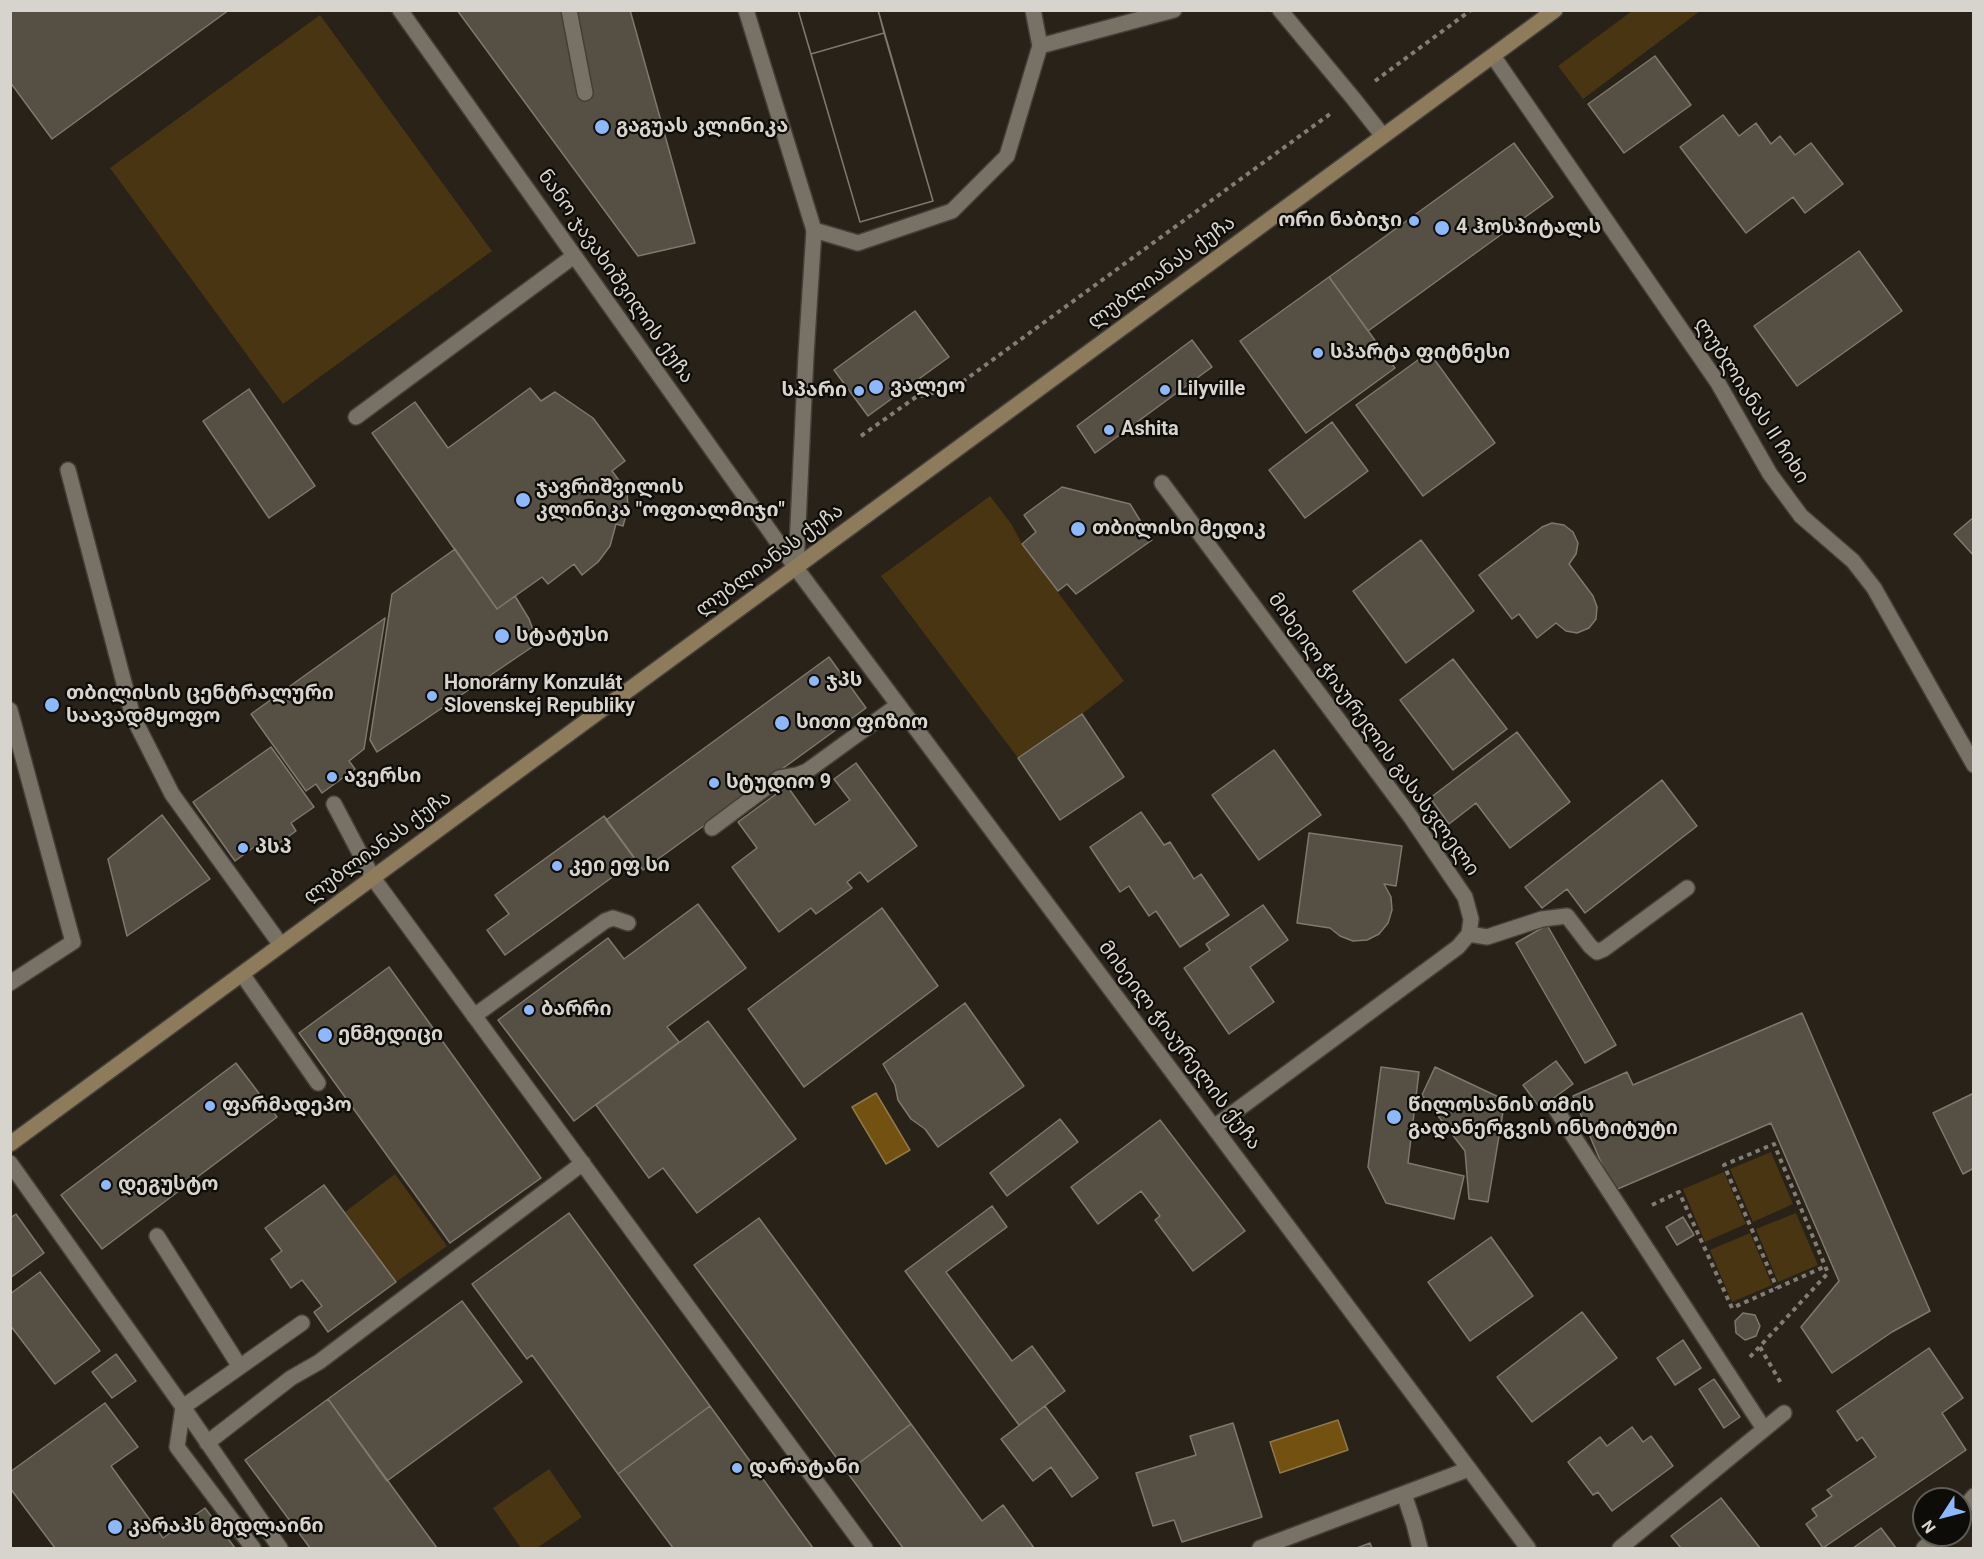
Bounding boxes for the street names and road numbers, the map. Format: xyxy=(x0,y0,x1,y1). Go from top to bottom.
street label: ნანო ჯავახიშვილის ქუჩა xyxy=(532,165,698,389)
street label: ლუბლიანას ქუჩა xyxy=(1083,211,1241,335)
street label: ლუბლიანას II ჩიხი xyxy=(1688,314,1814,488)
street label: ლუბლიანას ქუჩა xyxy=(691,499,849,623)
street label: მიხეილ ჭიაურელის გასასვლელი xyxy=(1262,589,1484,881)
street label: ლუბლიანას ქუჩა xyxy=(299,786,457,910)
street label: მიხეილ ჭიაურელის ქუჩა xyxy=(1093,937,1265,1155)

